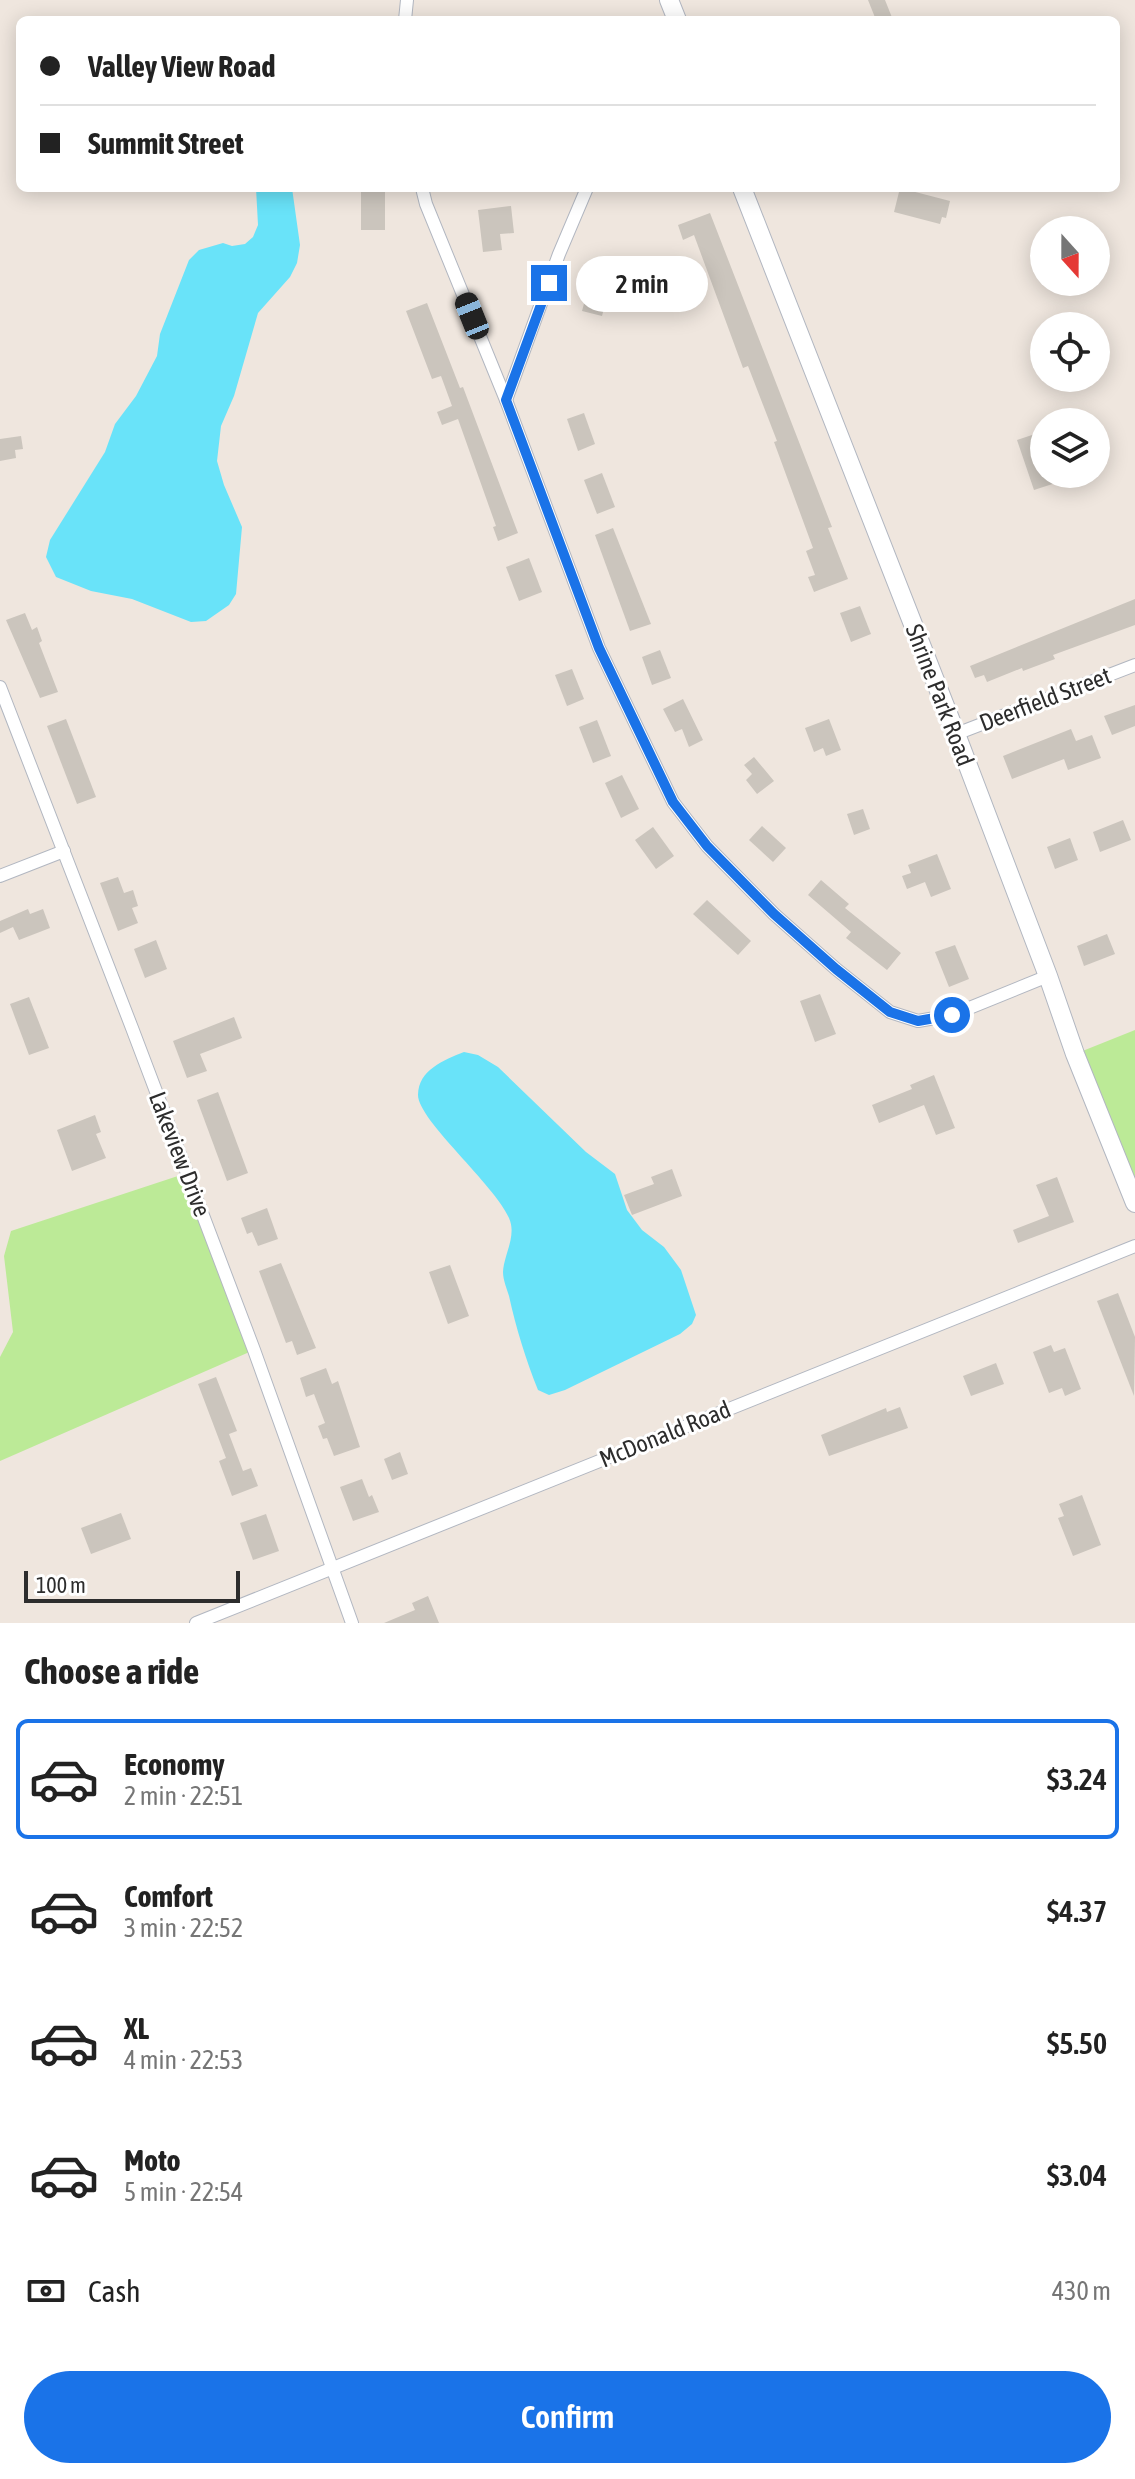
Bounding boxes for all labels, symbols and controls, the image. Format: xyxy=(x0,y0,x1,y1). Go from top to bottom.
text: Valley View Road xyxy=(88,49,275,83)
text: Summit Street xyxy=(88,126,244,160)
north arrow xyxy=(1030,216,1110,296)
map controls xyxy=(1030,216,1110,488)
callout: 2 min xyxy=(577,255,709,311)
route end xyxy=(531,265,567,301)
text: 2 min xyxy=(615,269,669,299)
car xyxy=(452,289,492,343)
button: locate xyxy=(1030,312,1110,392)
button: layers xyxy=(1030,408,1110,488)
street label: Shrine Park Road xyxy=(901,620,979,770)
street label: Deerfield Street xyxy=(976,662,1115,736)
route start xyxy=(934,997,970,1033)
street label: Lakeview Drive xyxy=(144,1088,216,1220)
street label: McDonald Road xyxy=(595,1395,735,1473)
scale bar xyxy=(24,1567,240,1603)
text: 100 m xyxy=(36,1572,86,1598)
text: Choose a ride xyxy=(24,1650,199,1692)
icon: car xyxy=(28,1743,100,1815)
text: Economy xyxy=(124,1747,225,1781)
text: $3.24 xyxy=(1047,1762,1107,1796)
text: 2 min · 22:51 xyxy=(124,1781,243,1811)
icon: car xyxy=(28,1875,100,1947)
text: Comfort xyxy=(124,1879,213,1913)
text: $4.37 xyxy=(1047,1894,1107,1928)
text: 3 min · 22:52 xyxy=(124,1913,243,1943)
icon: car xyxy=(28,2007,100,2079)
text: XL xyxy=(124,2011,149,2045)
text: $5.50 xyxy=(1047,2026,1107,2060)
text: 4 min · 22:53 xyxy=(124,2045,243,2075)
icon: car xyxy=(28,2139,100,2211)
text: Moto xyxy=(124,2143,181,2177)
text: $3.04 xyxy=(1047,2158,1107,2192)
text: 5 min · 22:54 xyxy=(124,2177,243,2207)
icon: cash xyxy=(24,2269,68,2313)
text: Cash xyxy=(88,2274,141,2308)
text: 430 m xyxy=(1052,2276,1111,2306)
button: Confirm xyxy=(24,2371,1111,2463)

